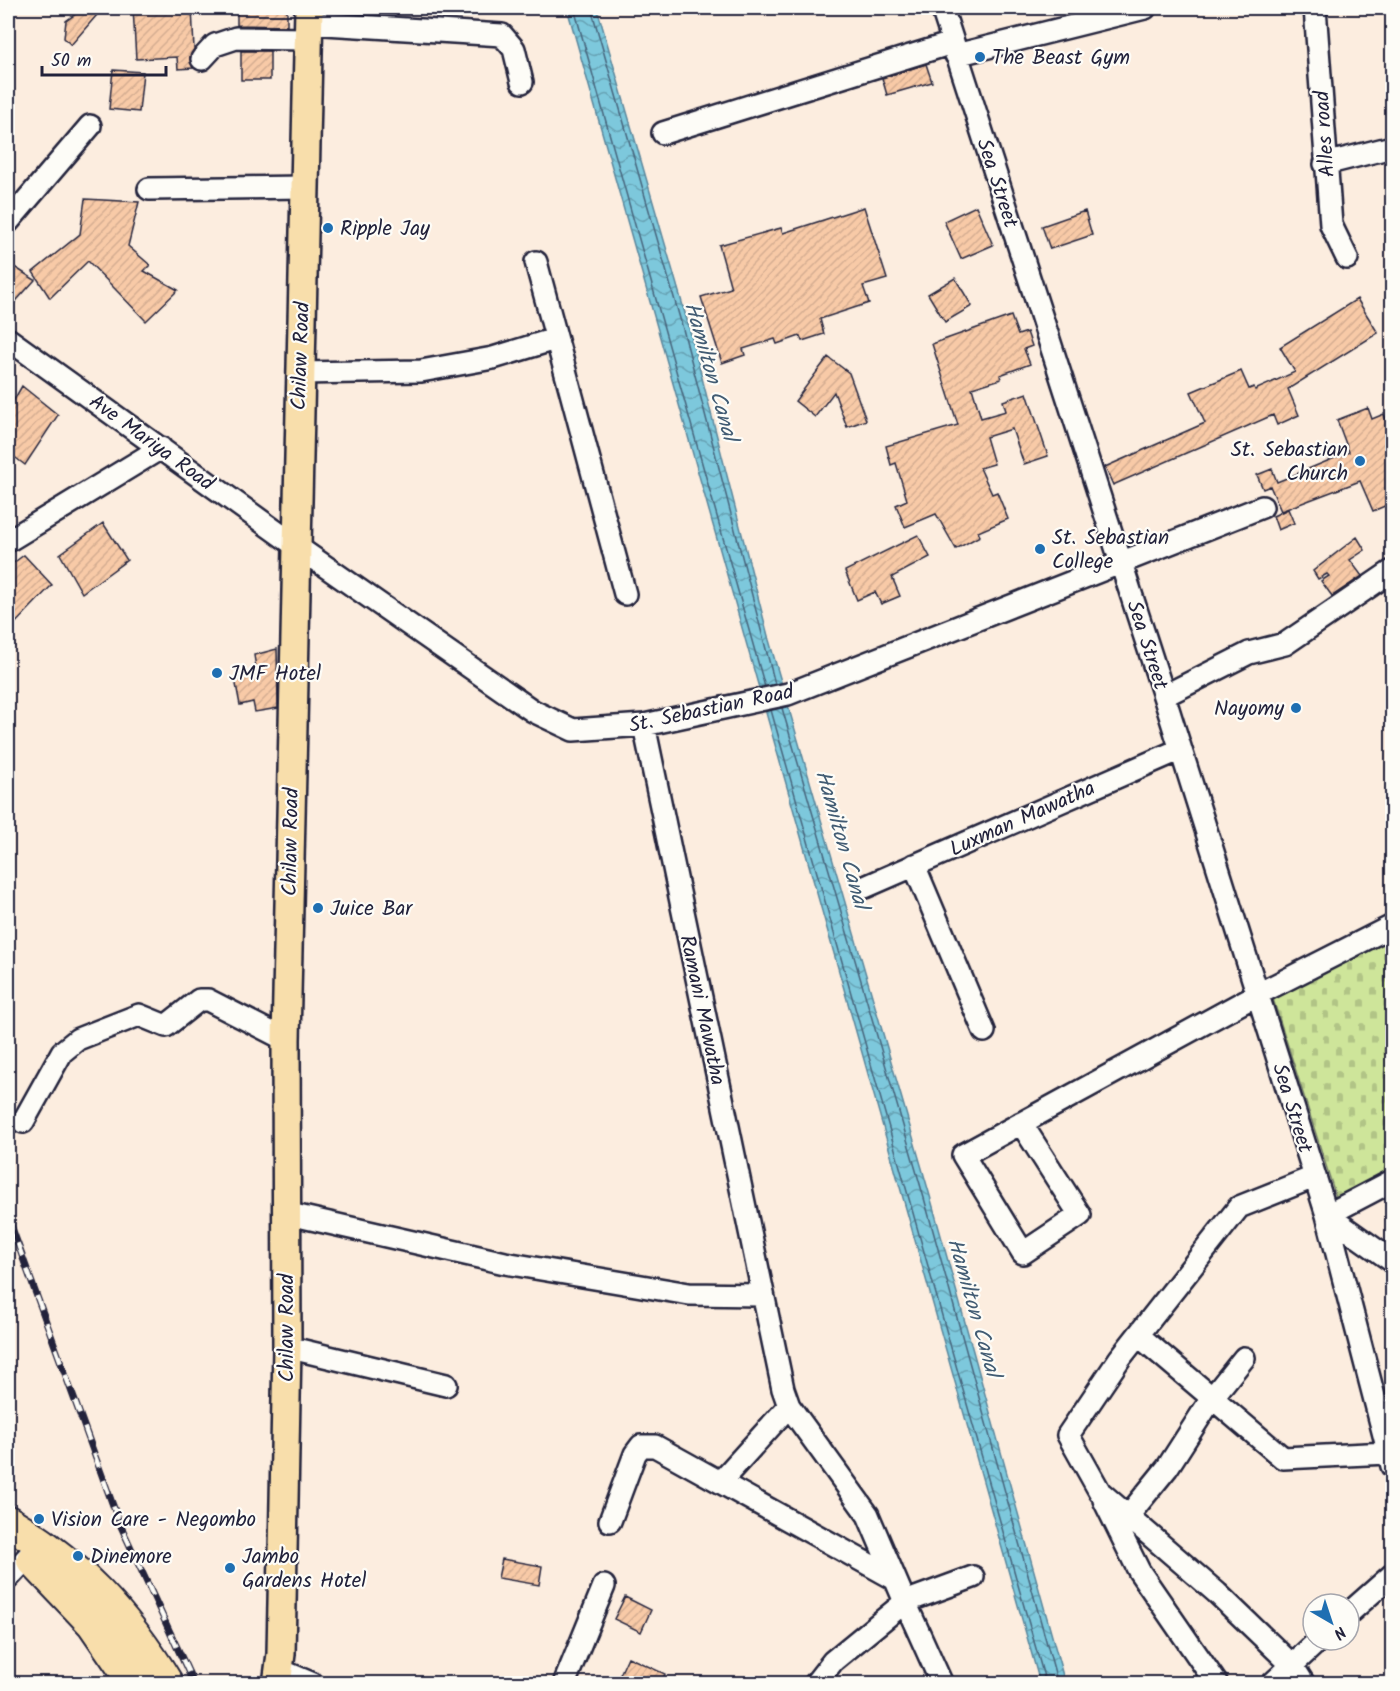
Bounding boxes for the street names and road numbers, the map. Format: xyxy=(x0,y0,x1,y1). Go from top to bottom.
street label: Alles road xyxy=(1306,89,1345,178)
street label: Sea Street xyxy=(967,135,1027,233)
street label: Chilaw Road xyxy=(283,301,320,411)
street label: Ave Mariya Road xyxy=(82,386,221,500)
street label: Sea Street xyxy=(1117,597,1177,695)
street label: St. Sebastian Road xyxy=(626,676,797,743)
street label: Luxman Mawatha xyxy=(944,772,1101,866)
street label: Chilaw Road xyxy=(274,787,309,897)
street label: Ramani Mawatha xyxy=(669,932,734,1089)
street label: Sea Street xyxy=(1262,1060,1321,1158)
street label: Chilaw Road xyxy=(271,1273,304,1382)

